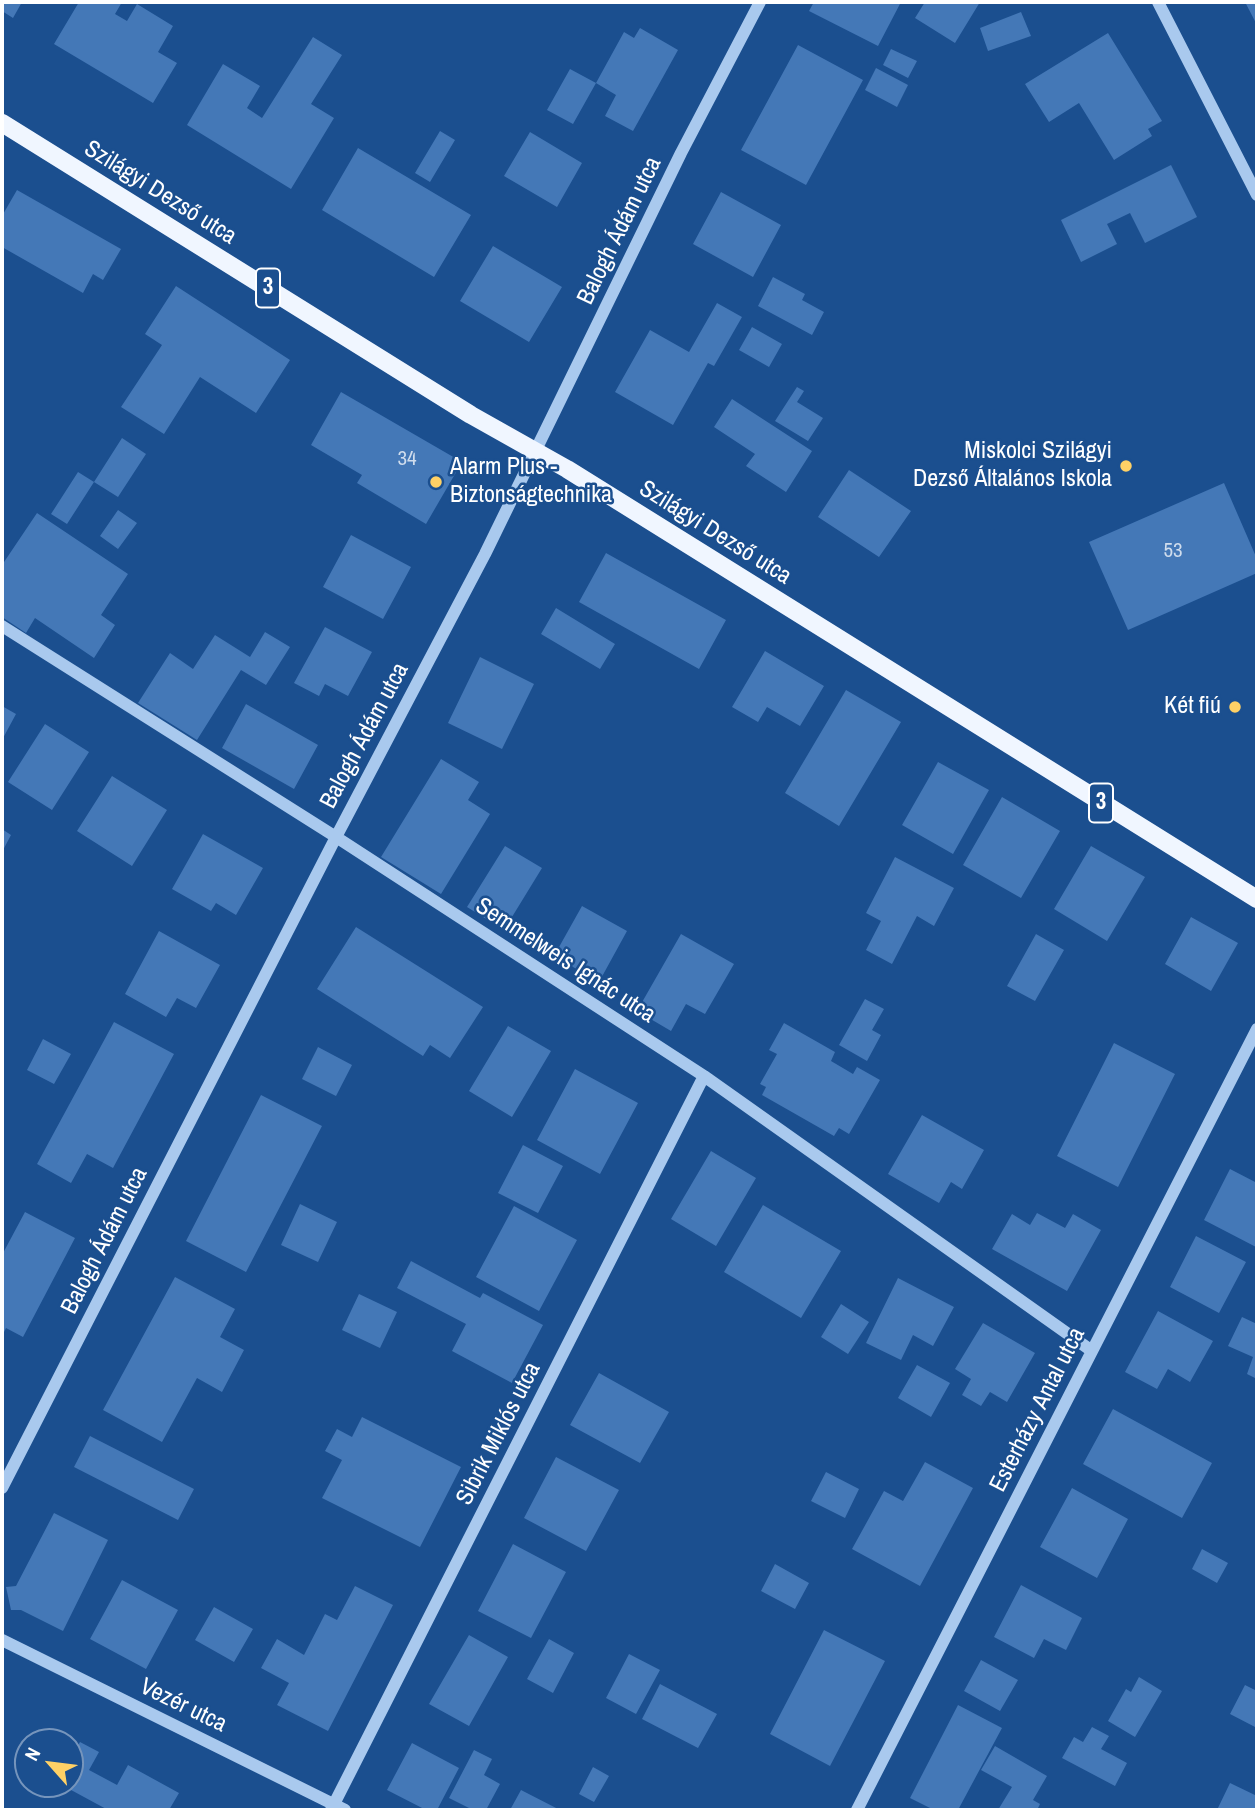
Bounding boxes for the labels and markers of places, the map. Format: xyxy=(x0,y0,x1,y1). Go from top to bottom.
place label: Miskolci Szilágyi Dezső Általános Iskola xyxy=(913,438,1112,494)
place label: Alarm Plus - Biztonságtechnika xyxy=(450,454,612,510)
marker: Miskolci Szilágyi Dezső Általános Iskola xyxy=(1118,458,1134,474)
marker: Alarm Plus - Biztonságtechnika xyxy=(428,474,444,490)
place label: Két fiú xyxy=(1164,693,1221,721)
marker: Két fiú xyxy=(1227,699,1243,715)

